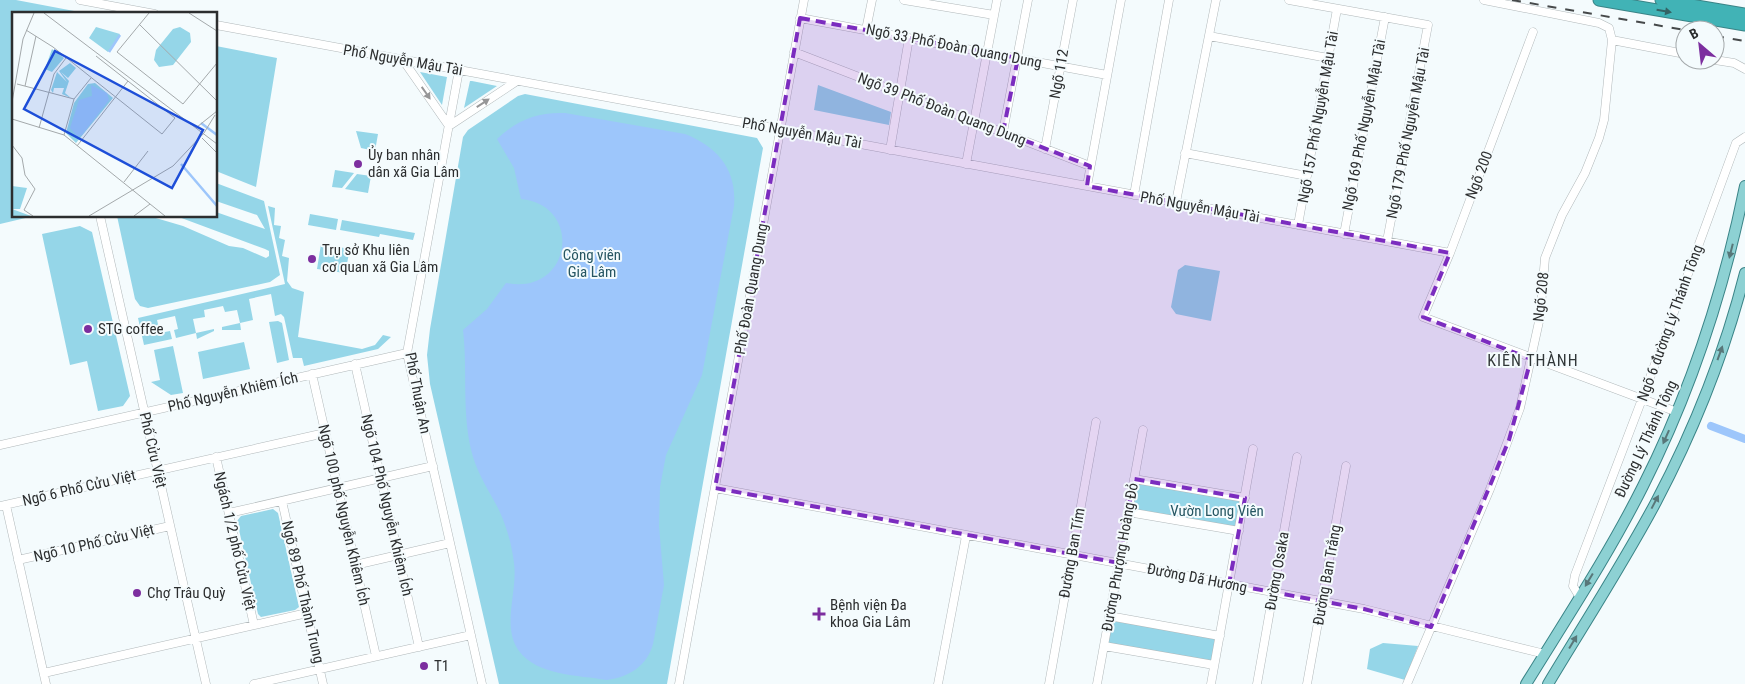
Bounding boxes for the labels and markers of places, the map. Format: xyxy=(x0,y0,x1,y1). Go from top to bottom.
place label: Ủy ban nhân dân xã Gia Lâm xyxy=(368,145,459,181)
marker: Ủy ban nhân dân xã Gia Lâm xyxy=(352,158,364,170)
place label: Trụ sở Khu liên cơ quan xã Gia Lâm xyxy=(322,241,438,276)
marker: Trụ sở Khu liên cơ quan xã Gia Lâm xyxy=(306,253,318,265)
place label: STG coffee xyxy=(98,320,164,338)
marker: STG coffee xyxy=(82,323,94,335)
place label: Chợ Trâu Quỳ xyxy=(147,584,225,602)
marker: Chợ Trâu Quỳ xyxy=(131,587,143,599)
place label: Bệnh viện Đa khoa Gia Lâm xyxy=(830,596,911,631)
marker: Bệnh viện Đa khoa Gia Lâm xyxy=(812,607,826,621)
place label: T1 xyxy=(434,657,449,675)
marker: T1 xyxy=(418,660,430,672)

